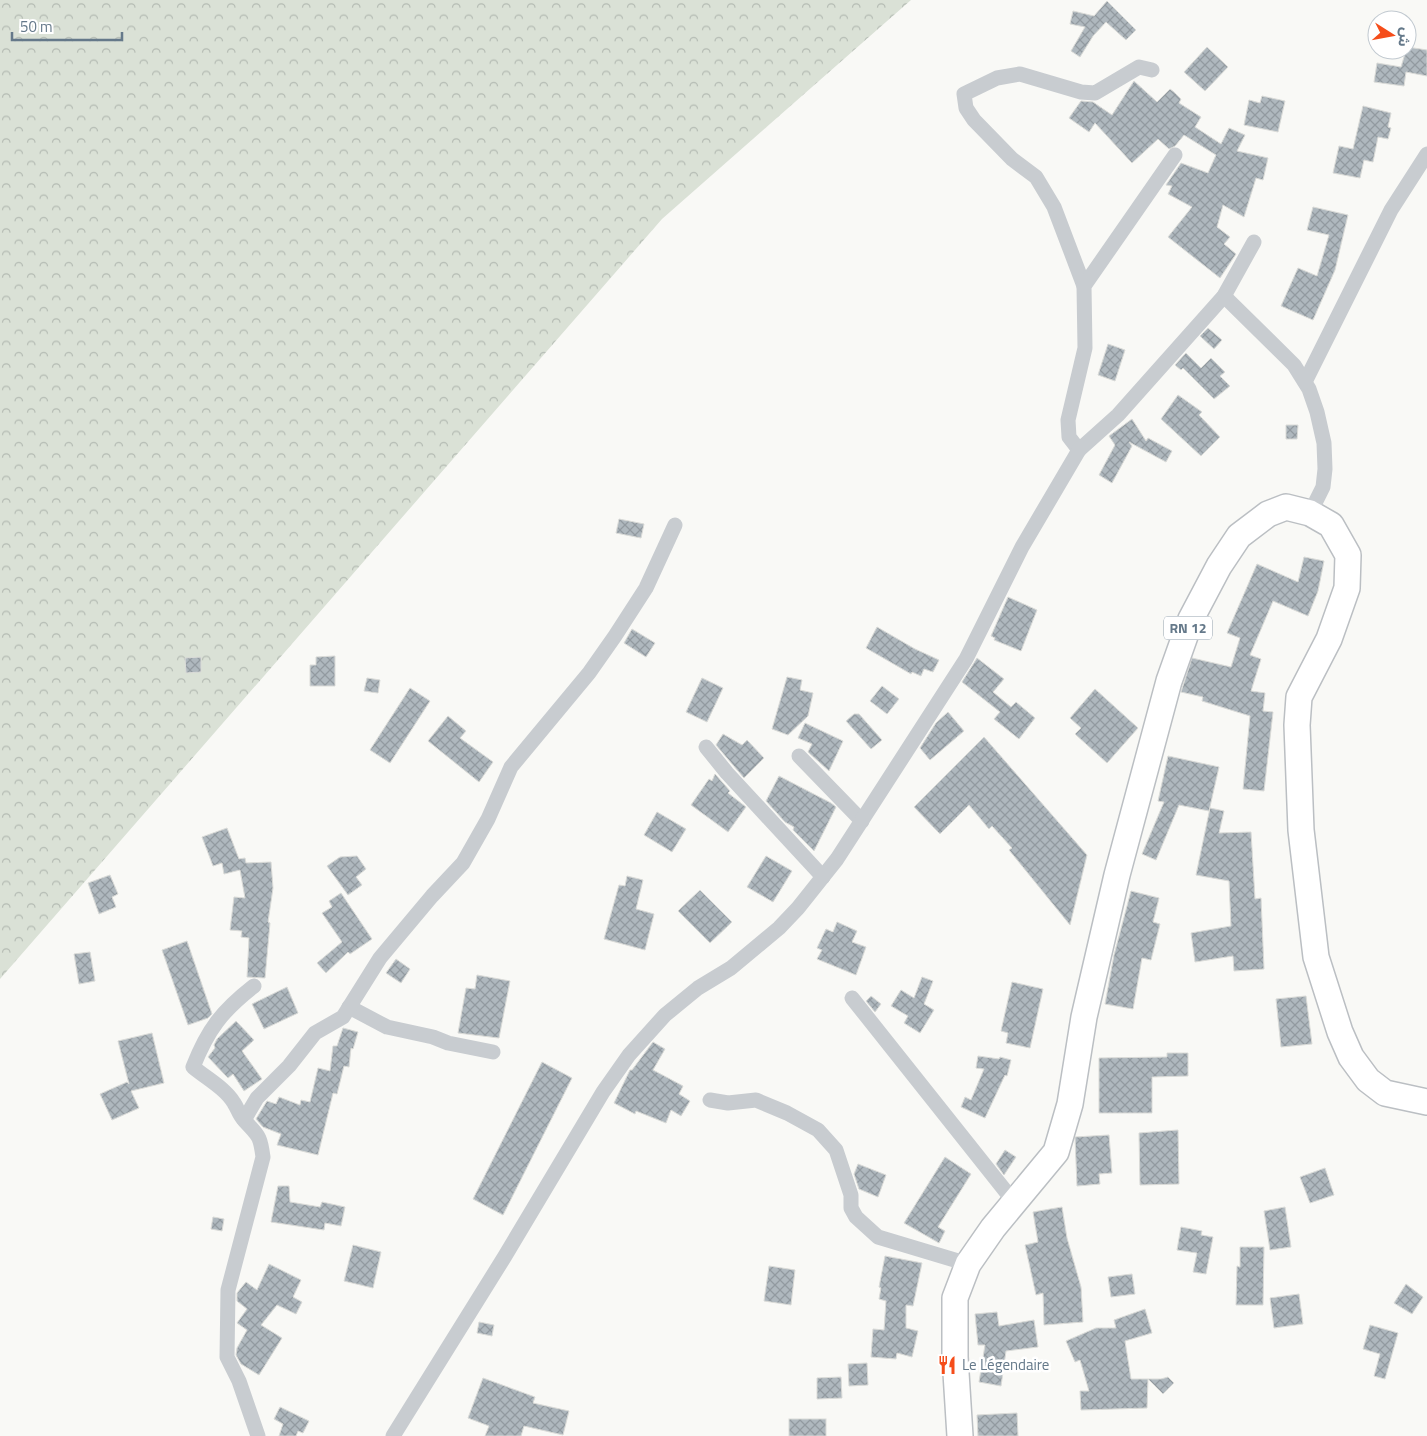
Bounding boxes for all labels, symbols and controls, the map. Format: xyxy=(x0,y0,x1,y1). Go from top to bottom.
scale bar xyxy=(12,10,122,42)
north arrow xyxy=(1367,10,1417,60)
text: 50 m xyxy=(20,15,53,38)
text: ش xyxy=(1393,26,1417,49)
road number: RN 12 xyxy=(1164,616,1212,640)
place label: Le Légendaire xyxy=(962,1353,1049,1376)
restaurant icon: Le Légendaire xyxy=(936,1354,958,1376)

